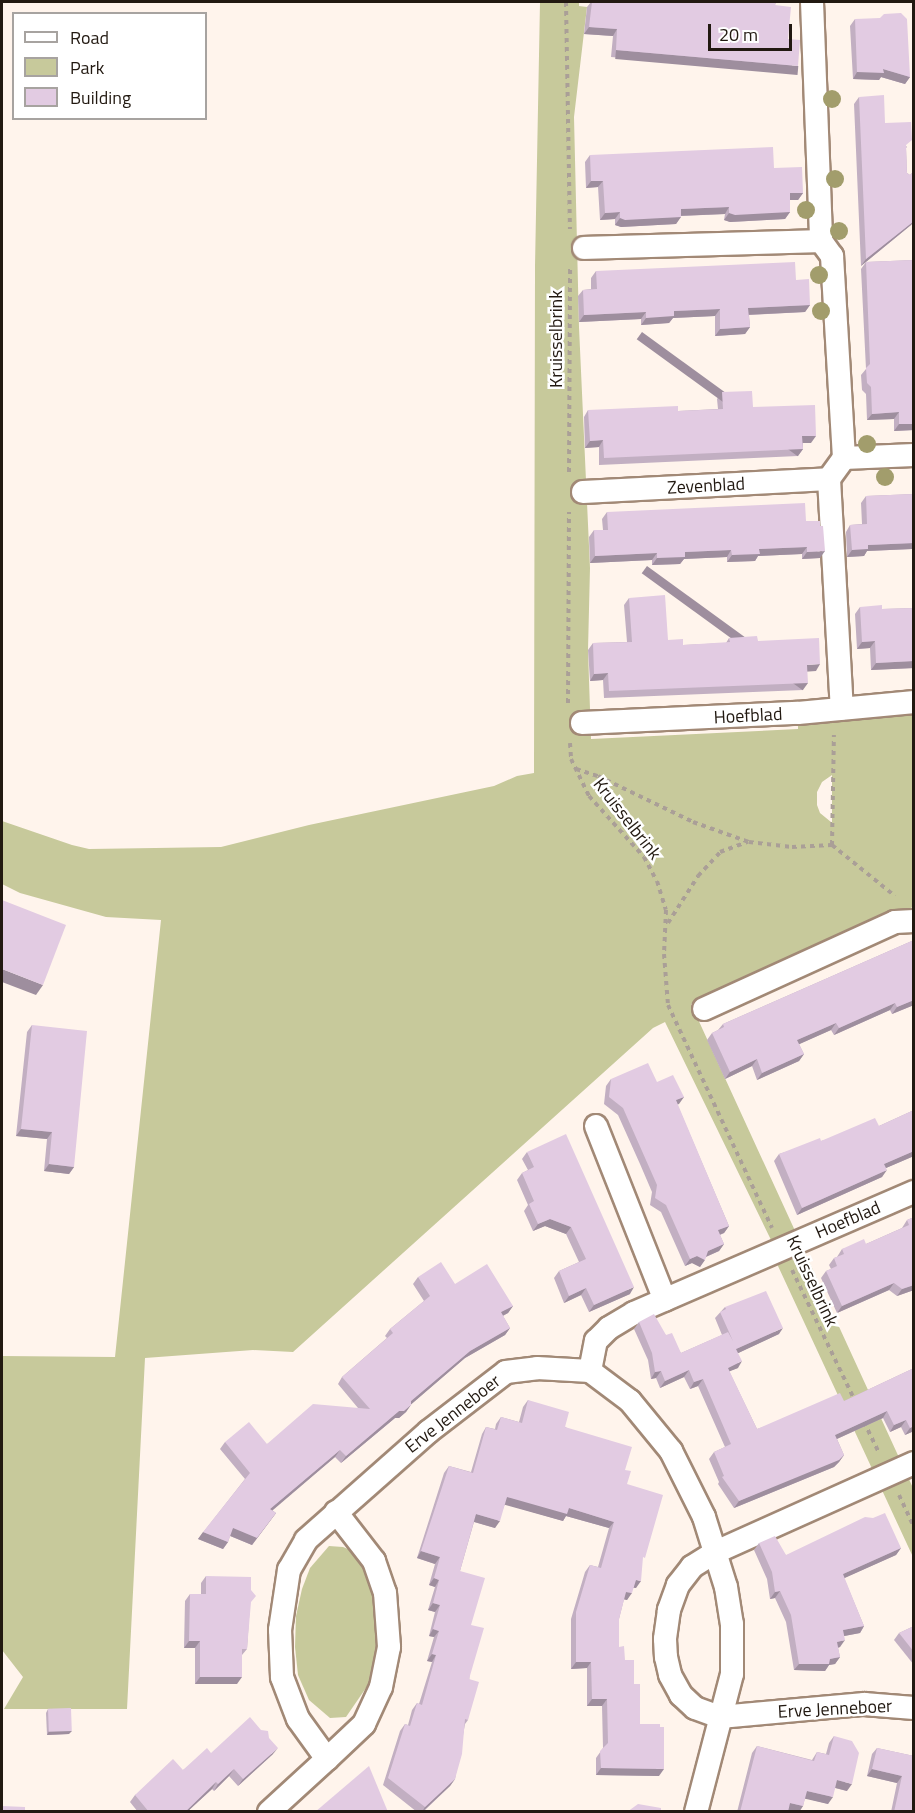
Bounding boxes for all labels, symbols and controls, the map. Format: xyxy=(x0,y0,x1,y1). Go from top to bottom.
legend xyxy=(12,12,207,120)
scale bar xyxy=(711,12,795,50)
text: 20 m xyxy=(719,21,758,48)
text: Road xyxy=(70,24,109,51)
text: Park xyxy=(70,54,104,81)
text: Building xyxy=(70,84,131,111)
street label: Kruisselbrink xyxy=(545,290,567,388)
street label: Zevenblad xyxy=(667,473,745,499)
street label: Hoefblad xyxy=(713,703,783,729)
street label: Kruisselbrink xyxy=(588,774,666,864)
street label: Hoefblad xyxy=(812,1197,884,1243)
street label: Kruisselbrink xyxy=(782,1232,842,1330)
street label: Erve Jenneboer xyxy=(401,1370,505,1458)
street label: Erve Jenneboer xyxy=(777,1695,893,1723)

